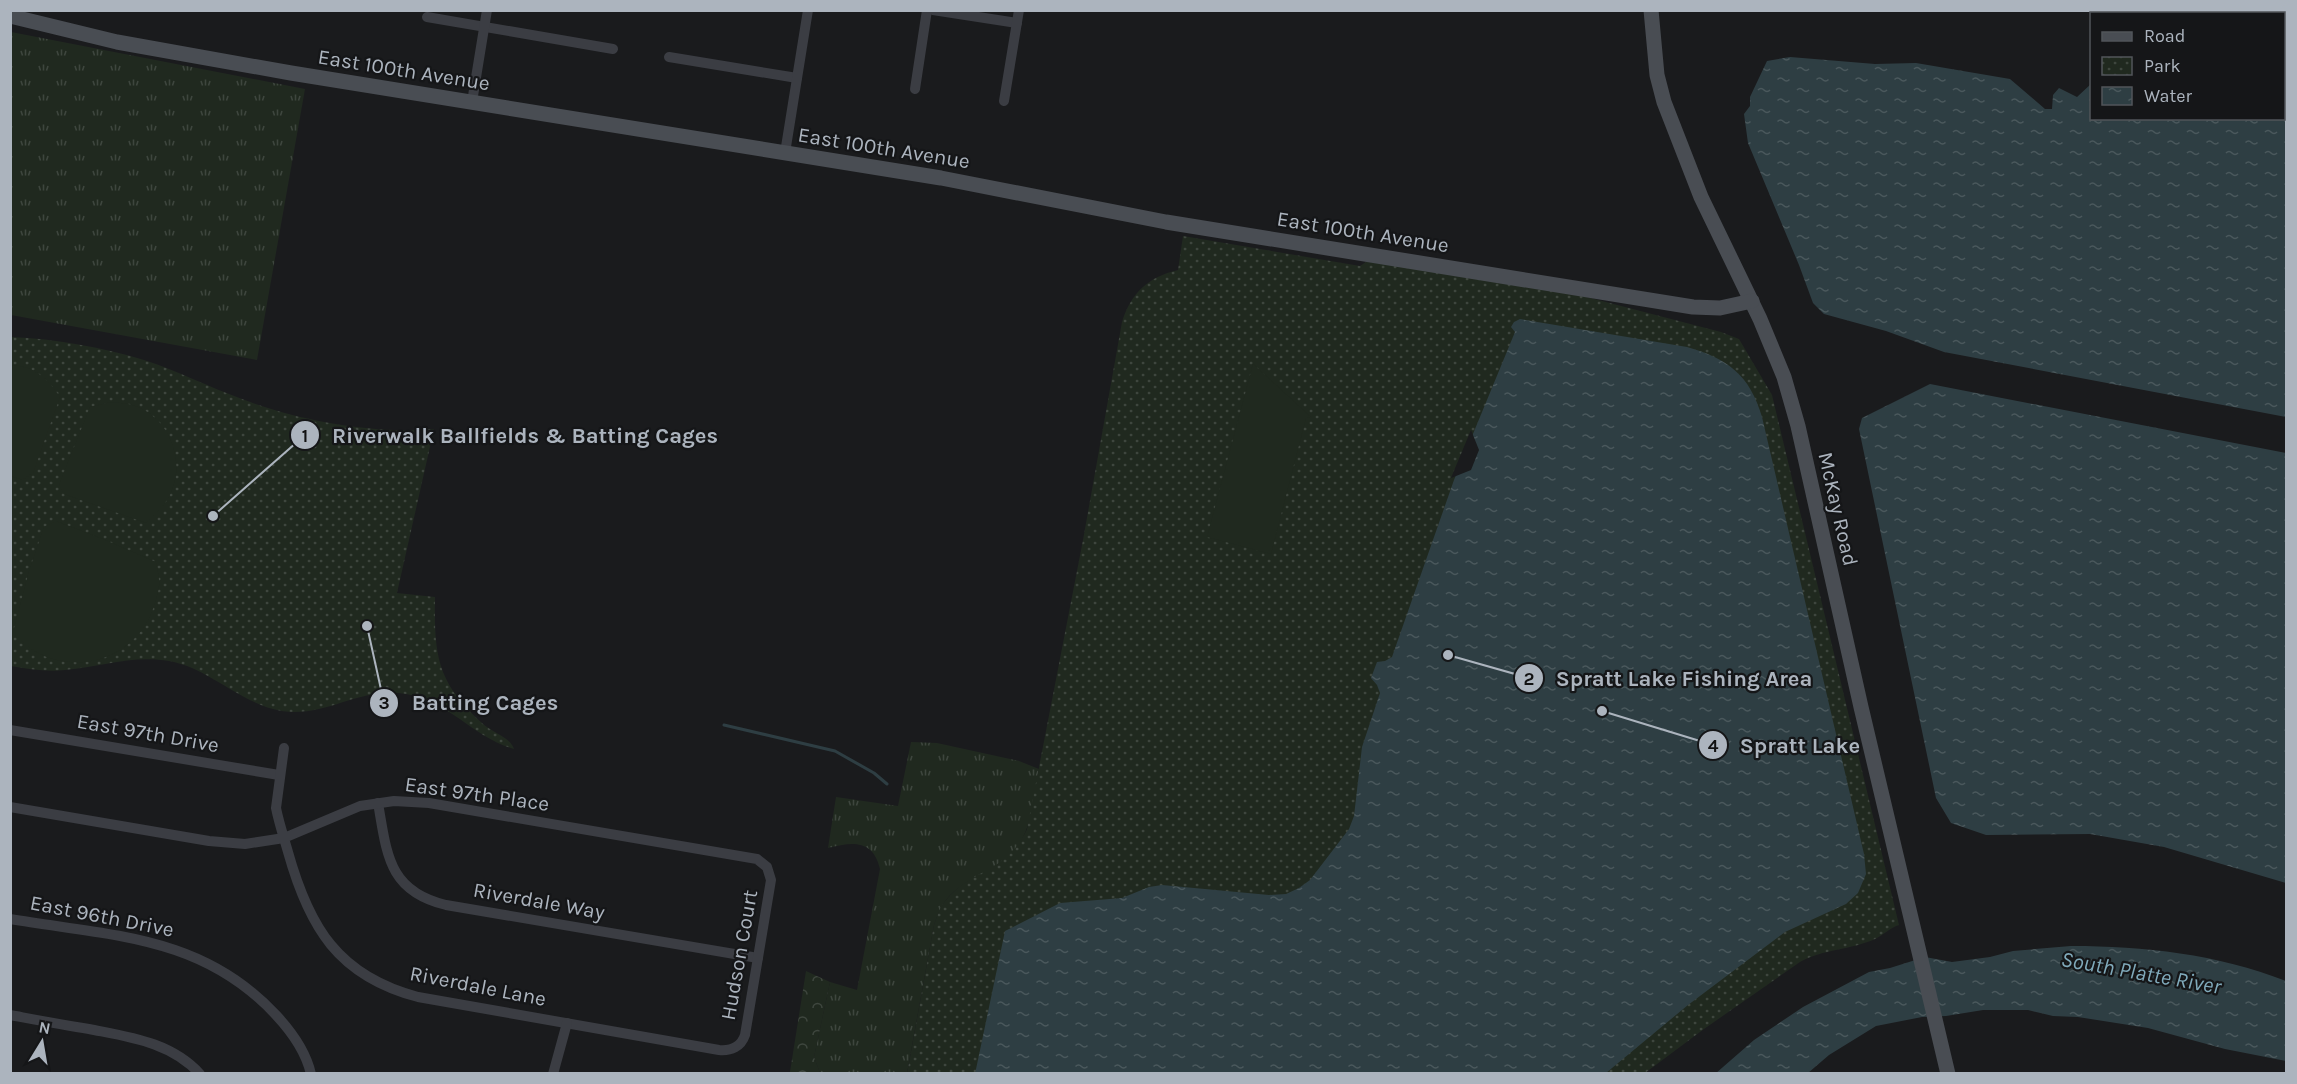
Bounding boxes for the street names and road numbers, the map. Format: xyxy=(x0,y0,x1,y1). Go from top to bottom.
street label: East 100th Avenue xyxy=(316,45,492,95)
street label: East 100th Avenue xyxy=(796,123,972,173)
street label: East 100th Avenue xyxy=(1275,207,1451,257)
street label: McKay Road xyxy=(1813,450,1863,568)
street label: East 97th Drive xyxy=(75,709,221,757)
street label: East 97th Place xyxy=(403,772,551,816)
street label: Riverdale Way xyxy=(471,878,607,924)
street label: Hudson Court xyxy=(716,888,762,1022)
street label: East 96th Drive xyxy=(28,890,176,942)
street label: Riverdale Lane xyxy=(408,961,548,1011)

